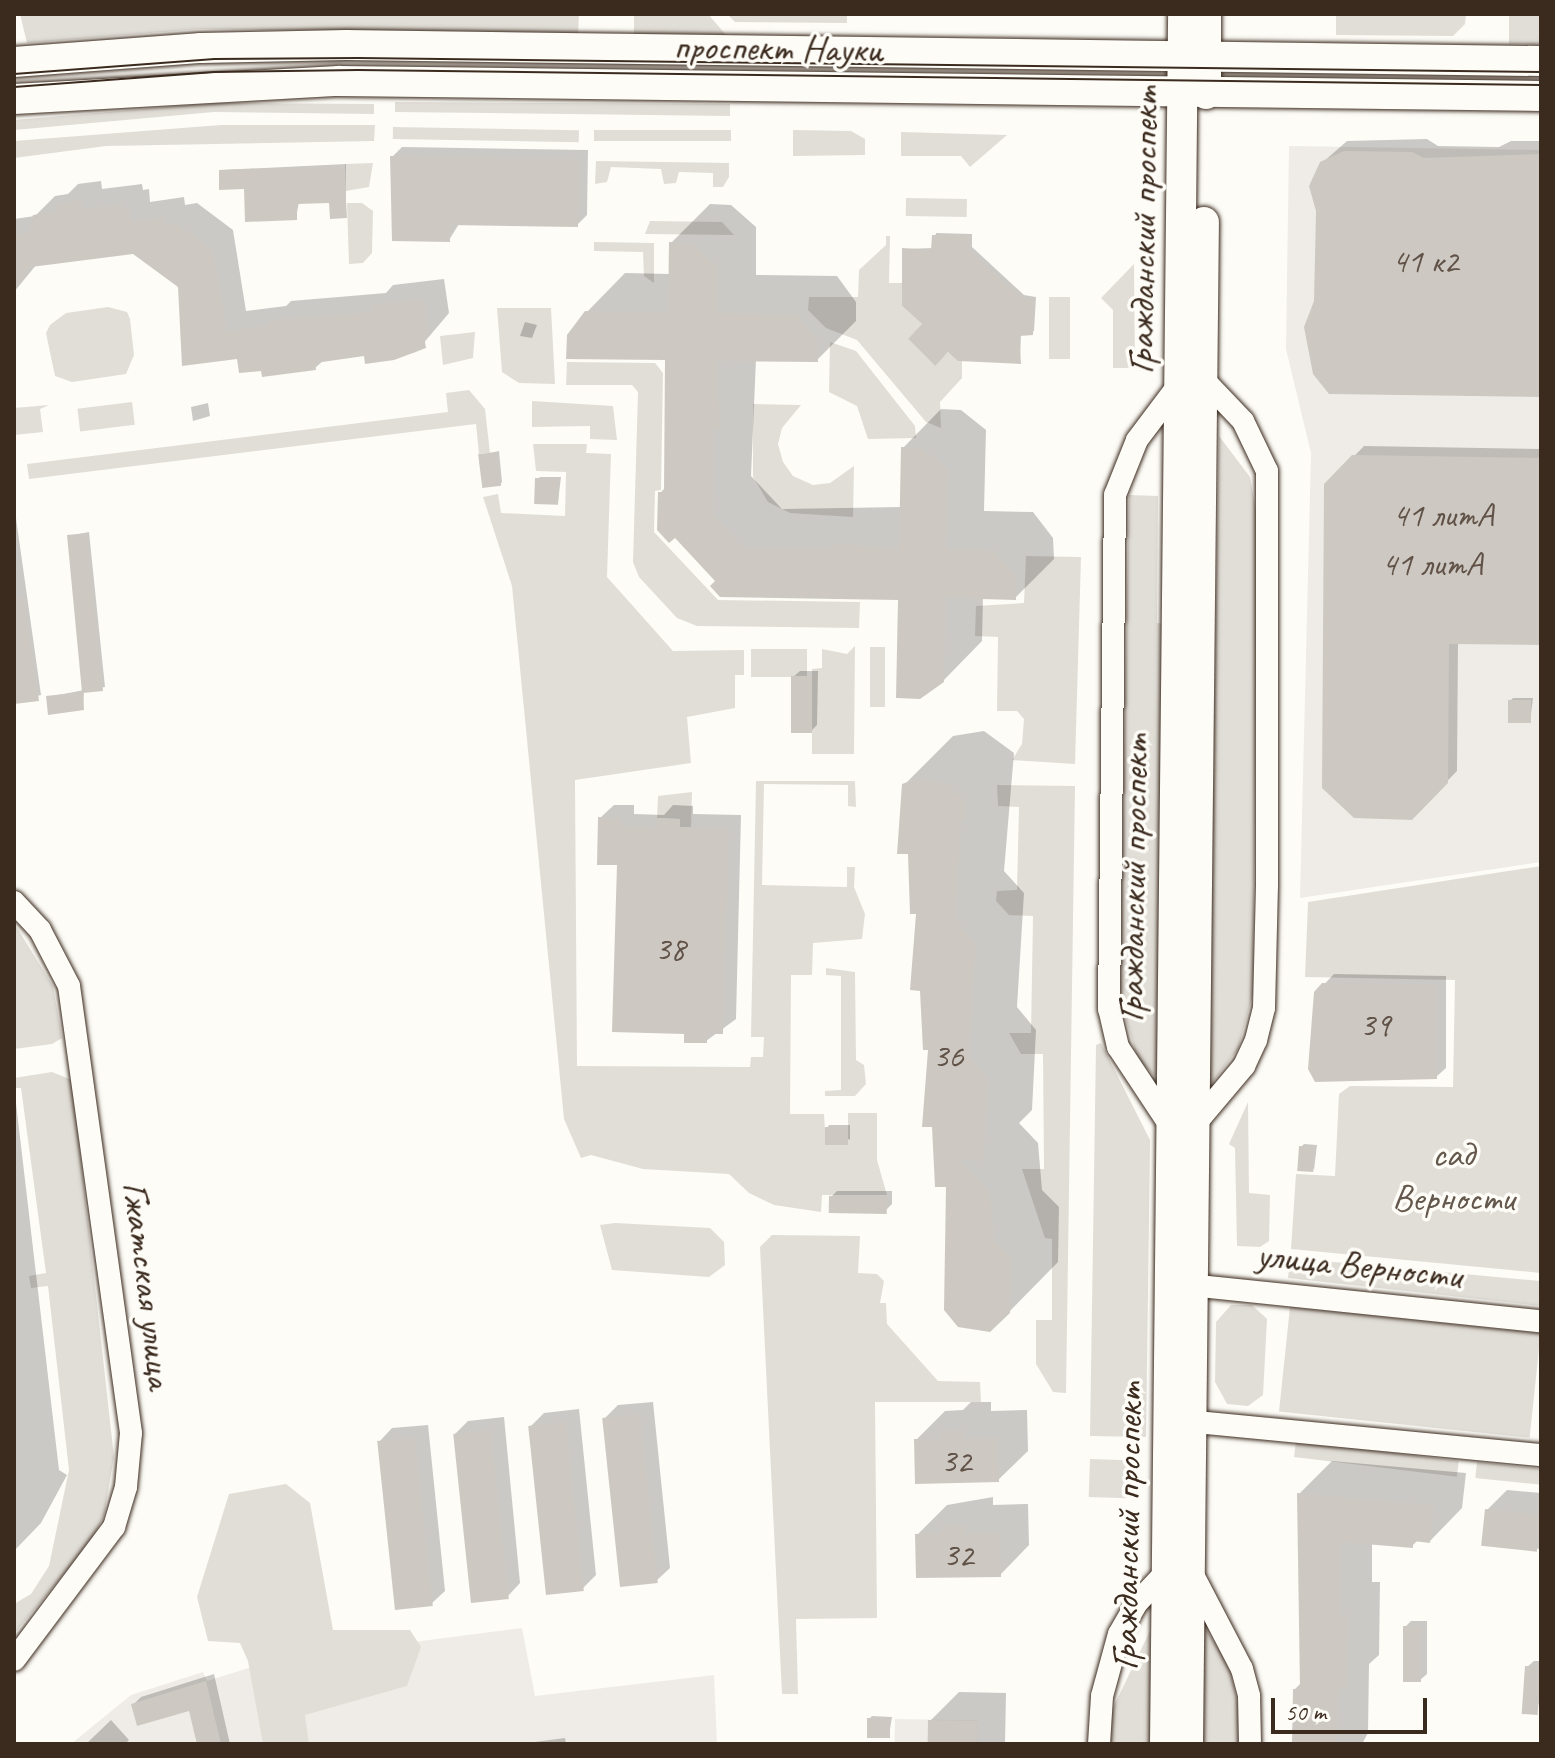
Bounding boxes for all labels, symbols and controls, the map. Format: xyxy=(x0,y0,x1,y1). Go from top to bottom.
street label: проспект Науки xyxy=(674,23,882,73)
street label: Гражданский проспект xyxy=(1118,85,1168,375)
house number: 41 к2 xyxy=(1392,241,1458,281)
house number: 41 литА xyxy=(1392,495,1494,535)
house number: 41 литА xyxy=(1381,544,1483,584)
street label: Гражданский проспект xyxy=(1108,733,1158,1023)
house number: 38 xyxy=(655,929,685,969)
house number: 39 xyxy=(1360,1005,1390,1045)
house number: 36 xyxy=(933,1036,963,1076)
park label: сад Верности xyxy=(1392,1131,1514,1220)
street label: Гжатская улица xyxy=(113,1178,183,1392)
street label: улица Верности xyxy=(1255,1232,1463,1298)
street label: Гражданский проспект xyxy=(1102,1381,1152,1671)
house number: 32 xyxy=(941,1441,971,1481)
house number: 32 xyxy=(943,1535,973,1575)
scale bar xyxy=(1275,1682,1431,1732)
text: 50 m xyxy=(1285,1697,1326,1727)

